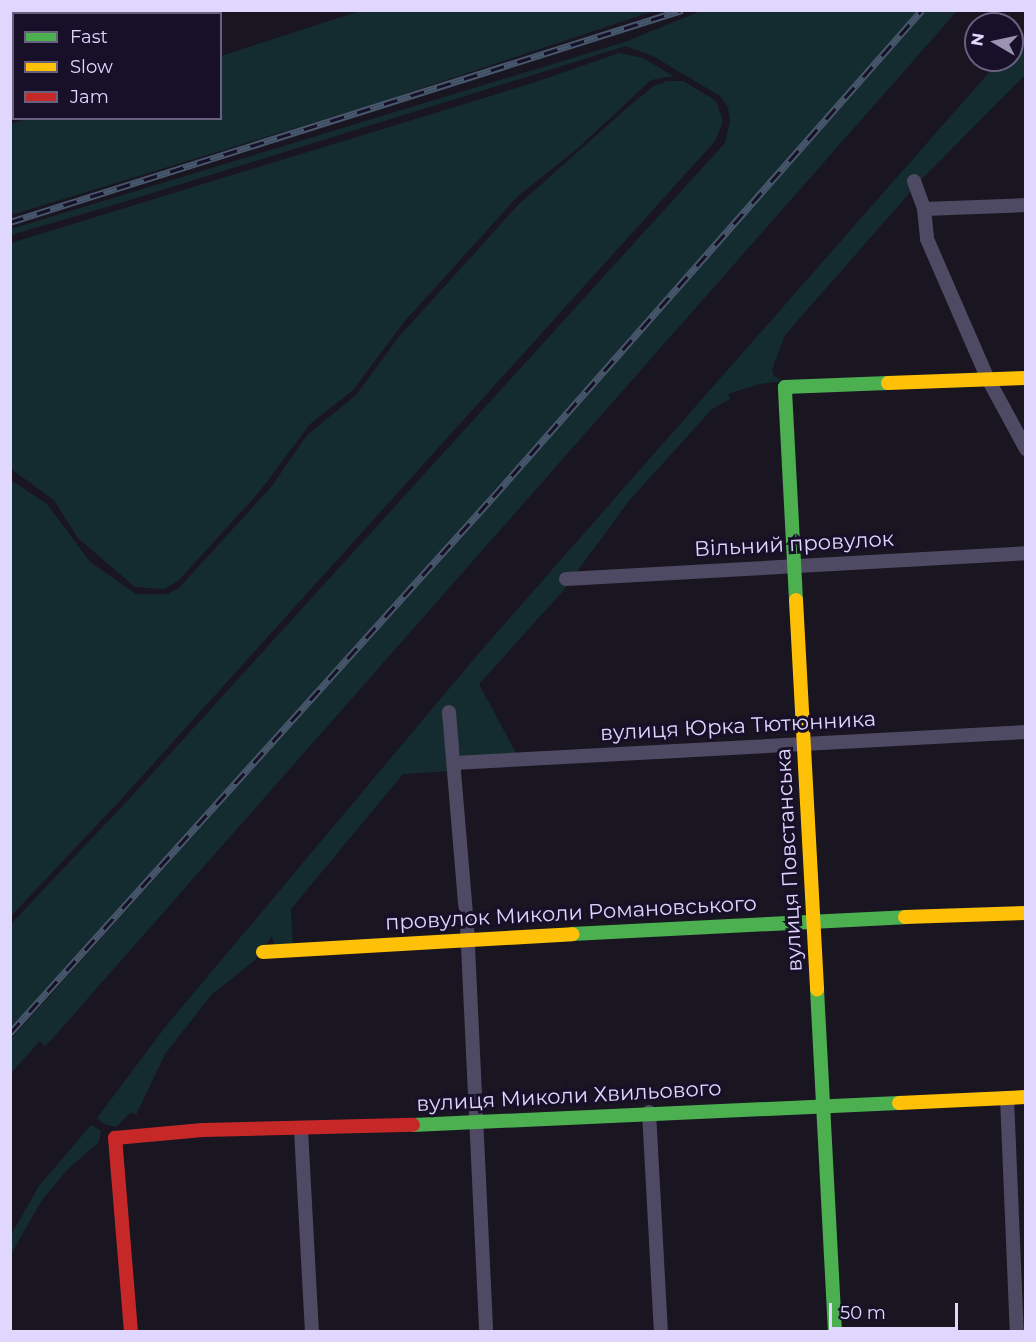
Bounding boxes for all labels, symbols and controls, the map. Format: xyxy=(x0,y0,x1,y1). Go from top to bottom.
legend xyxy=(12,12,222,120)
north arrow xyxy=(964,12,1024,72)
text: Fast xyxy=(70,26,108,48)
text: N xyxy=(967,32,988,47)
text: Slow xyxy=(70,56,113,78)
text: Jam xyxy=(70,86,109,108)
street label: Вільний провулок xyxy=(694,526,894,562)
street label: вулиця Юрка Тютюнника xyxy=(599,706,877,746)
street label: вулиця Повстанська xyxy=(771,748,807,972)
street label: провулок Миколи Романовського xyxy=(385,891,757,935)
street label: вулиця Миколи Хвильового xyxy=(416,1075,722,1117)
scale bar xyxy=(832,1291,961,1329)
text: 50 m xyxy=(840,1302,886,1324)

